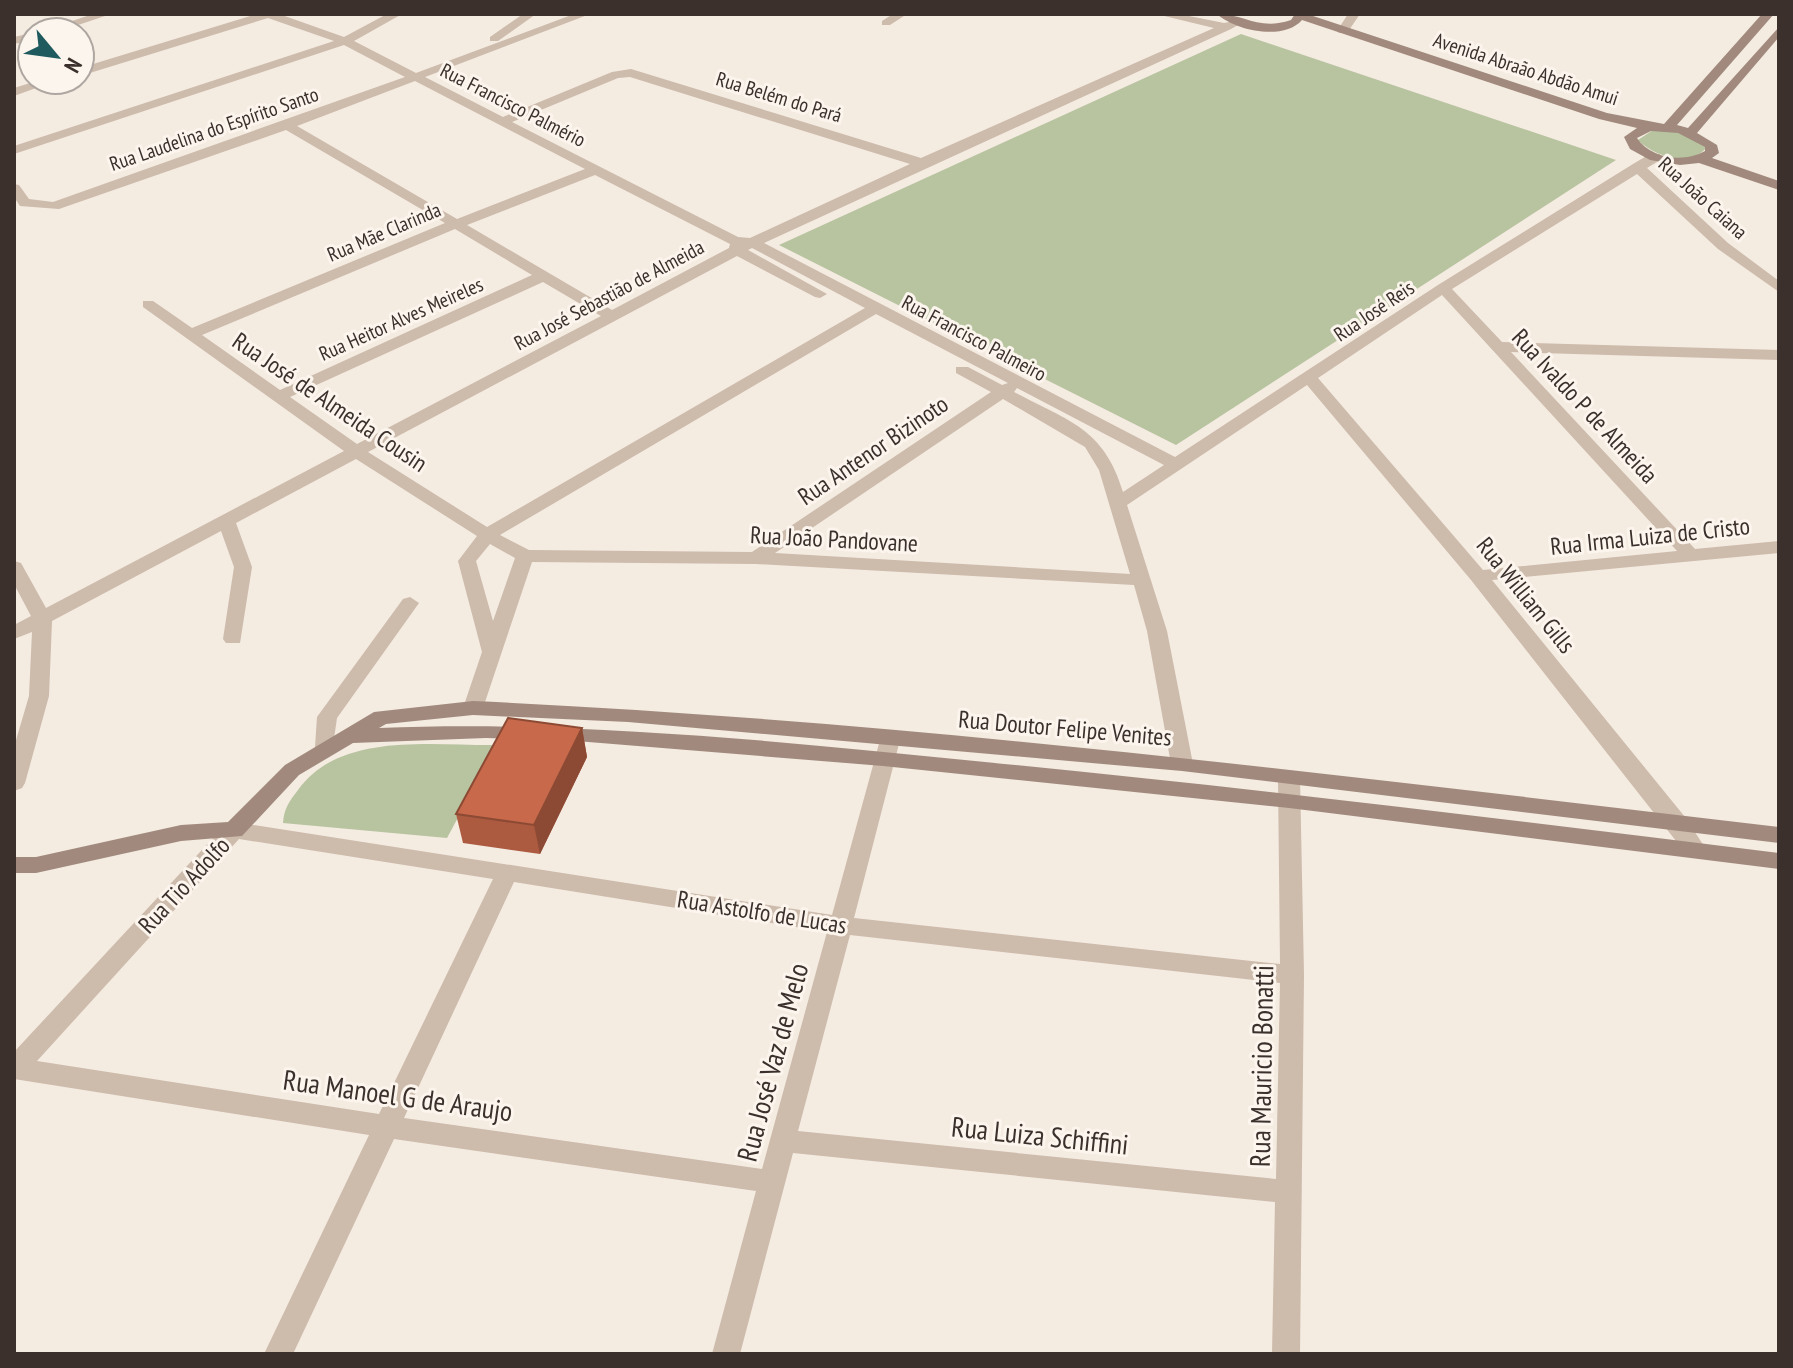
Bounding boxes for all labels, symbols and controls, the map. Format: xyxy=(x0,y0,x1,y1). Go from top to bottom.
north arrow xyxy=(16,16,96,96)
street label: Avenida Abraão Abdão Amui xyxy=(1430,27,1622,111)
text: N xyxy=(58,54,89,78)
street label: Rua Francisco Palmério xyxy=(436,57,590,153)
street label: Rua Belém do Pará xyxy=(713,66,845,128)
street label: Rua Laudelina do Espírito Santo xyxy=(106,81,322,177)
street label: Rua João Caiana xyxy=(1653,151,1753,245)
street label: Rua Mãe Clarinda xyxy=(323,196,445,268)
street label: Rua José Sebastião de Almeida xyxy=(510,234,708,356)
street label: Rua Heitor Alves Meireles xyxy=(315,271,487,367)
street label: Rua José Reis xyxy=(1329,275,1419,347)
street label: Rua Francisco Palmeiro xyxy=(897,289,1051,387)
street label: Rua Ivaldo P de Almeida xyxy=(1505,322,1665,490)
street label: Rua José de Almeida Cousin xyxy=(227,325,433,479)
street label: Rua Antenor Bizinoto xyxy=(792,388,954,512)
street label: Rua Irma Luiza de Cristo xyxy=(1549,510,1751,562)
street label: Rua João Pandovane xyxy=(749,519,919,559)
street label: Rua William Gills xyxy=(1470,531,1582,659)
street label: Rua Doutor Felipe Venites xyxy=(957,703,1173,753)
street label: Rua Tio Adolfo xyxy=(131,830,237,940)
street label: Rua Astolfo de Lucas xyxy=(675,883,849,941)
street label: Rua José Vaz de Melo xyxy=(728,959,816,1165)
street label: Rua Mauricio Bonatti xyxy=(1241,965,1281,1167)
street label: Rua Manoel G de Araujo xyxy=(281,1061,515,1129)
street label: Rua Luiza Schiffini xyxy=(950,1107,1130,1163)

